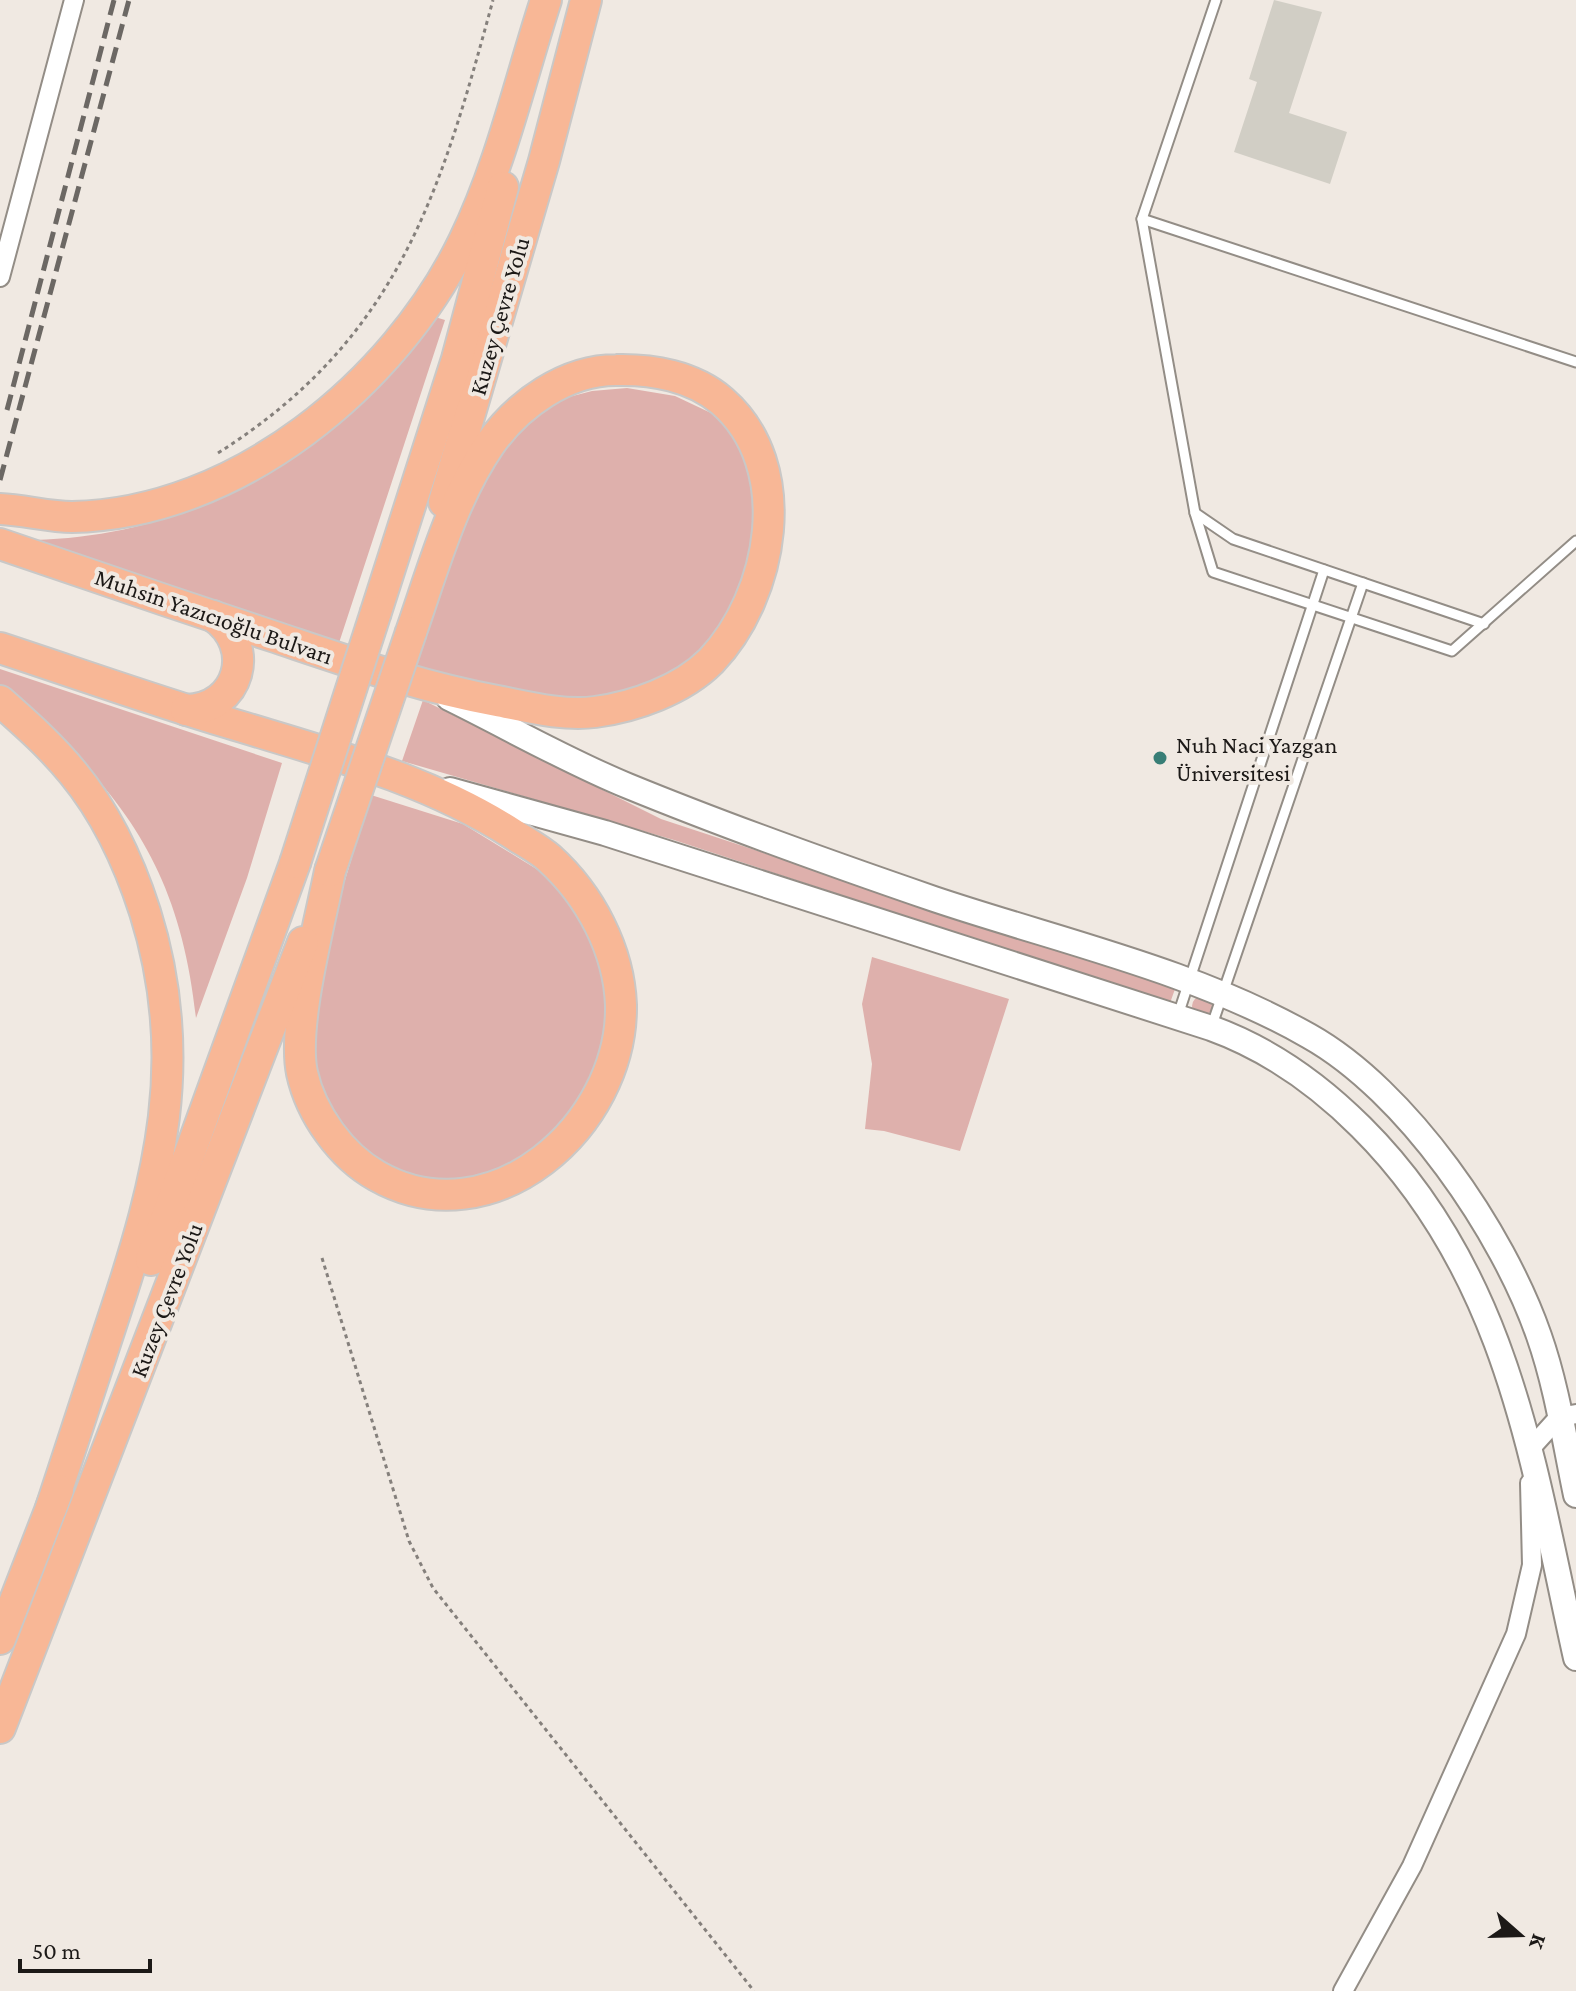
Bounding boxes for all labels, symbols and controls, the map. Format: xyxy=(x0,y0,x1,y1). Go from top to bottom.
street label: Kuzey Çevre Yolu xyxy=(464,234,535,398)
street label: Muhsin Yazıcıoğlu Bulvarı xyxy=(92,563,336,669)
place label: Nuh Naci Yazgan Üniversitesi xyxy=(1176,731,1337,786)
marker: Nuh Naci Yazgan Üniversitesi xyxy=(1151,749,1169,767)
street label: Kuzey Çevre Yolu xyxy=(124,1219,208,1381)
north arrow xyxy=(1480,1895,1560,1975)
scale bar xyxy=(20,1923,150,1973)
text: K xyxy=(1524,1931,1552,1953)
text: 50 m xyxy=(32,1937,81,1964)

